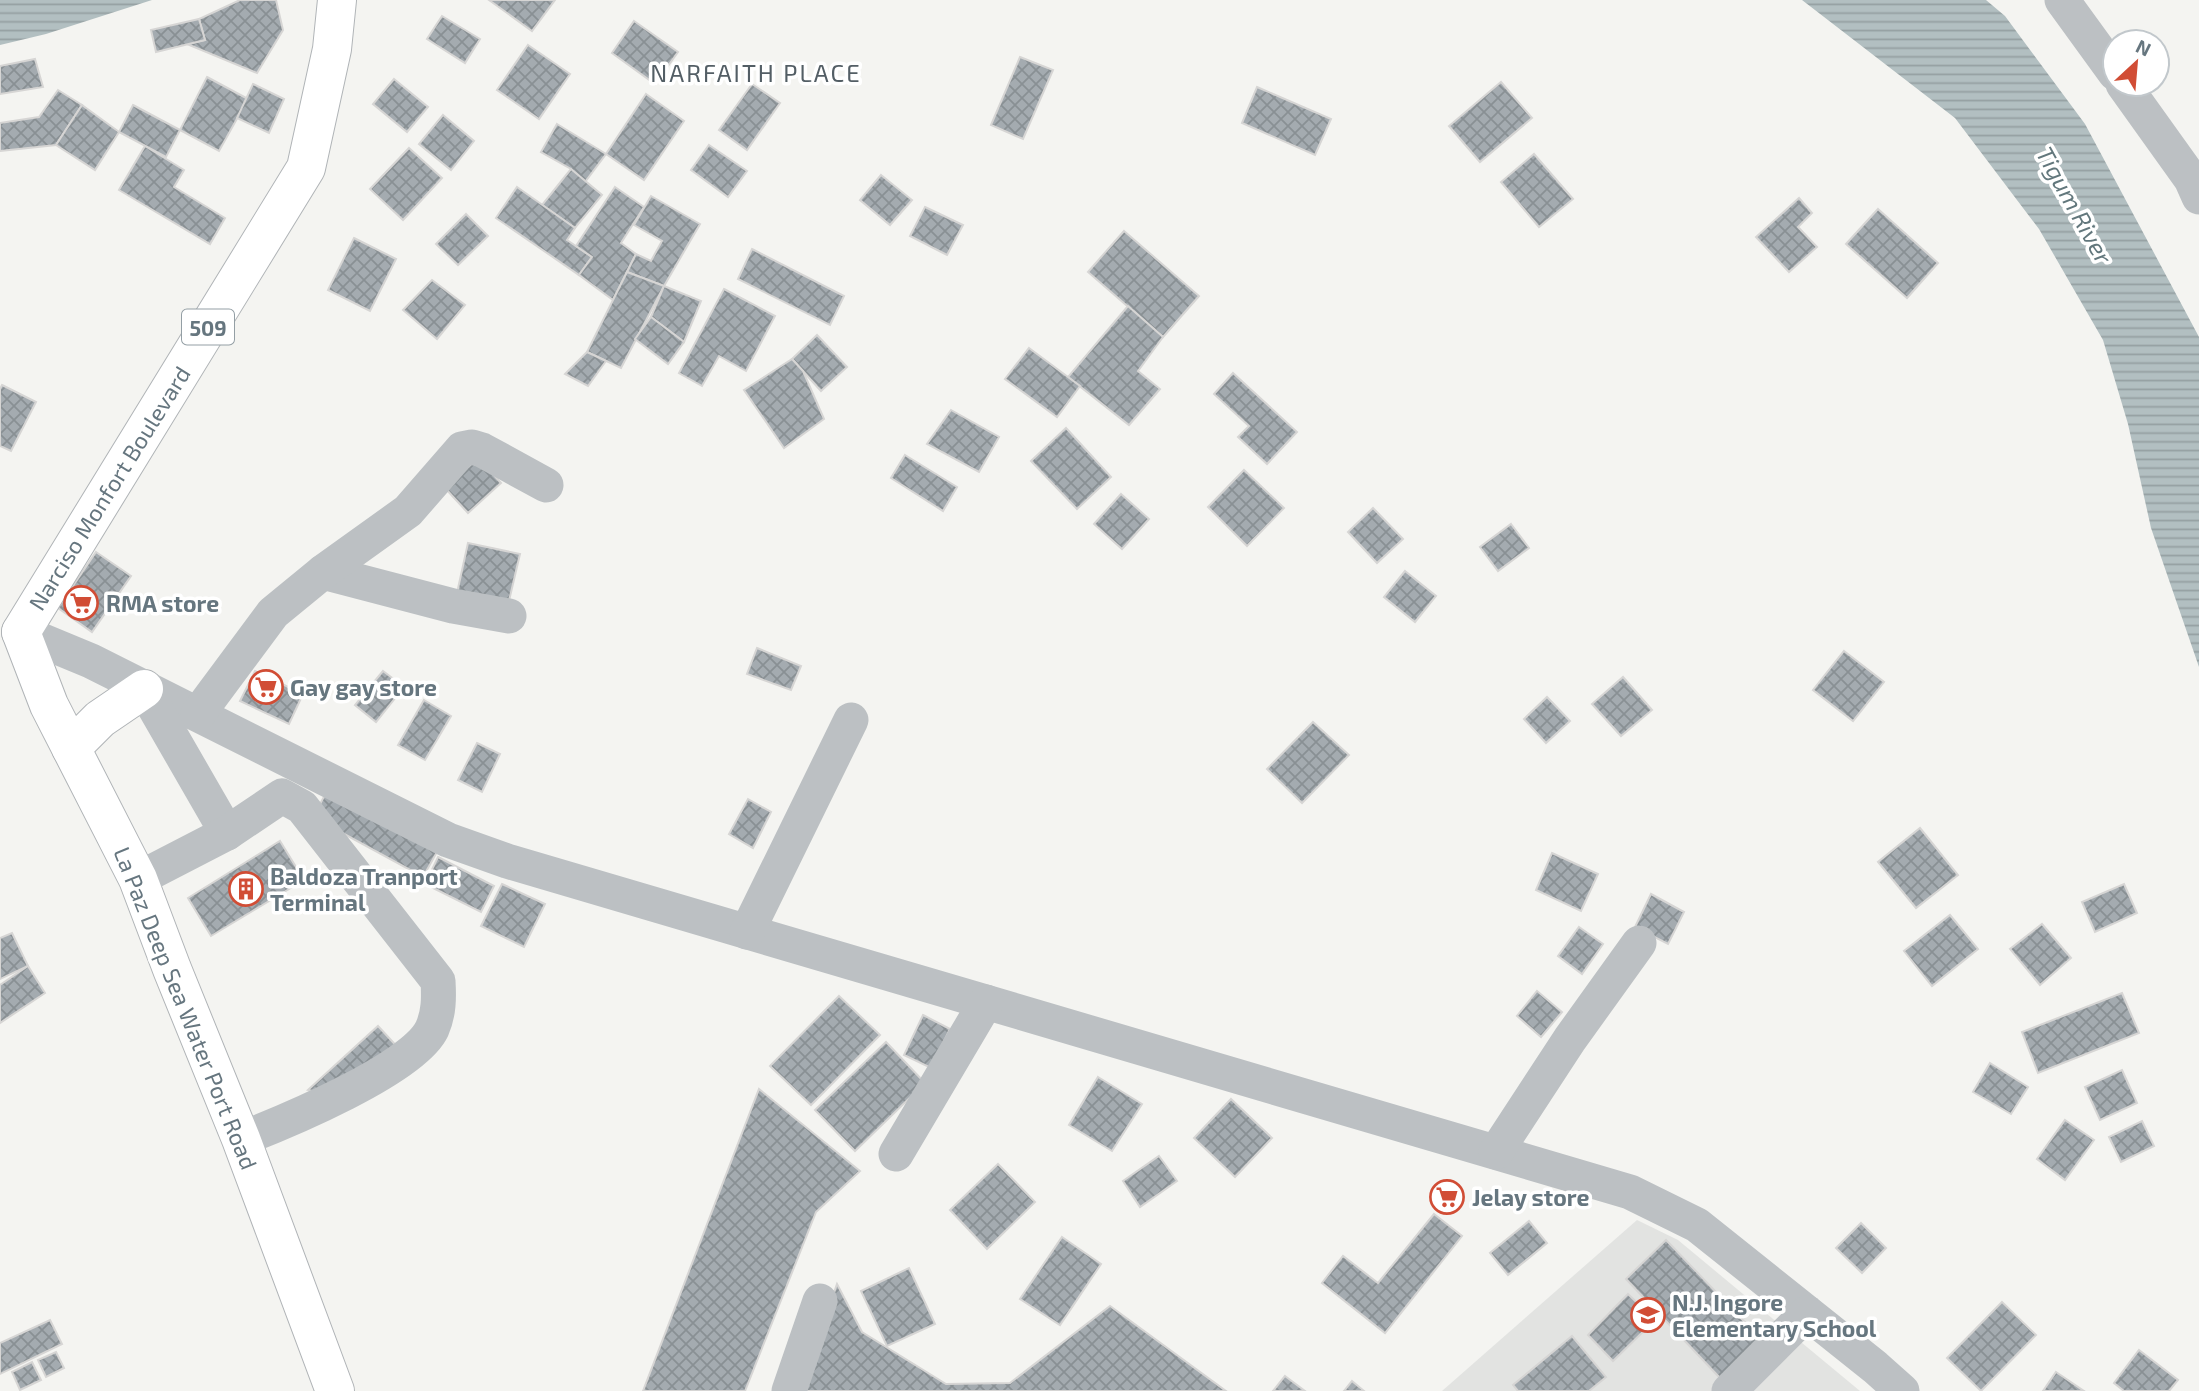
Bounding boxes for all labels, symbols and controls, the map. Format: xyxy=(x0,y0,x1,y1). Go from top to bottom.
north arrow xyxy=(2101,28,2171,98)
text: N xyxy=(2132,34,2155,61)
district label: NARFAITH PLACE xyxy=(650,58,862,87)
water label: Tigum River xyxy=(2031,141,2119,269)
road number: 509 xyxy=(182,310,234,344)
street label: Narciso Monfort Boulevard xyxy=(22,361,196,615)
supermarket icon: RMA store xyxy=(62,584,100,622)
place label: RMA store xyxy=(106,589,219,617)
supermarket icon: Gay gay store xyxy=(247,668,285,706)
place label: Gay gay store xyxy=(290,673,437,701)
street label: La Paz Deep Sea Water Port Road xyxy=(108,843,264,1173)
place label: Baldoza Tranport Terminal xyxy=(270,862,458,916)
building icon: Baldoza Tranport Terminal xyxy=(227,870,265,908)
supermarket icon: Jelay store xyxy=(1428,1178,1466,1216)
place label: Jelay store xyxy=(1472,1183,1589,1211)
place label: N.J. Ingore Elementary School xyxy=(1672,1288,1877,1342)
school or university icon: N.J. Ingore Elementary School xyxy=(1629,1296,1667,1334)

